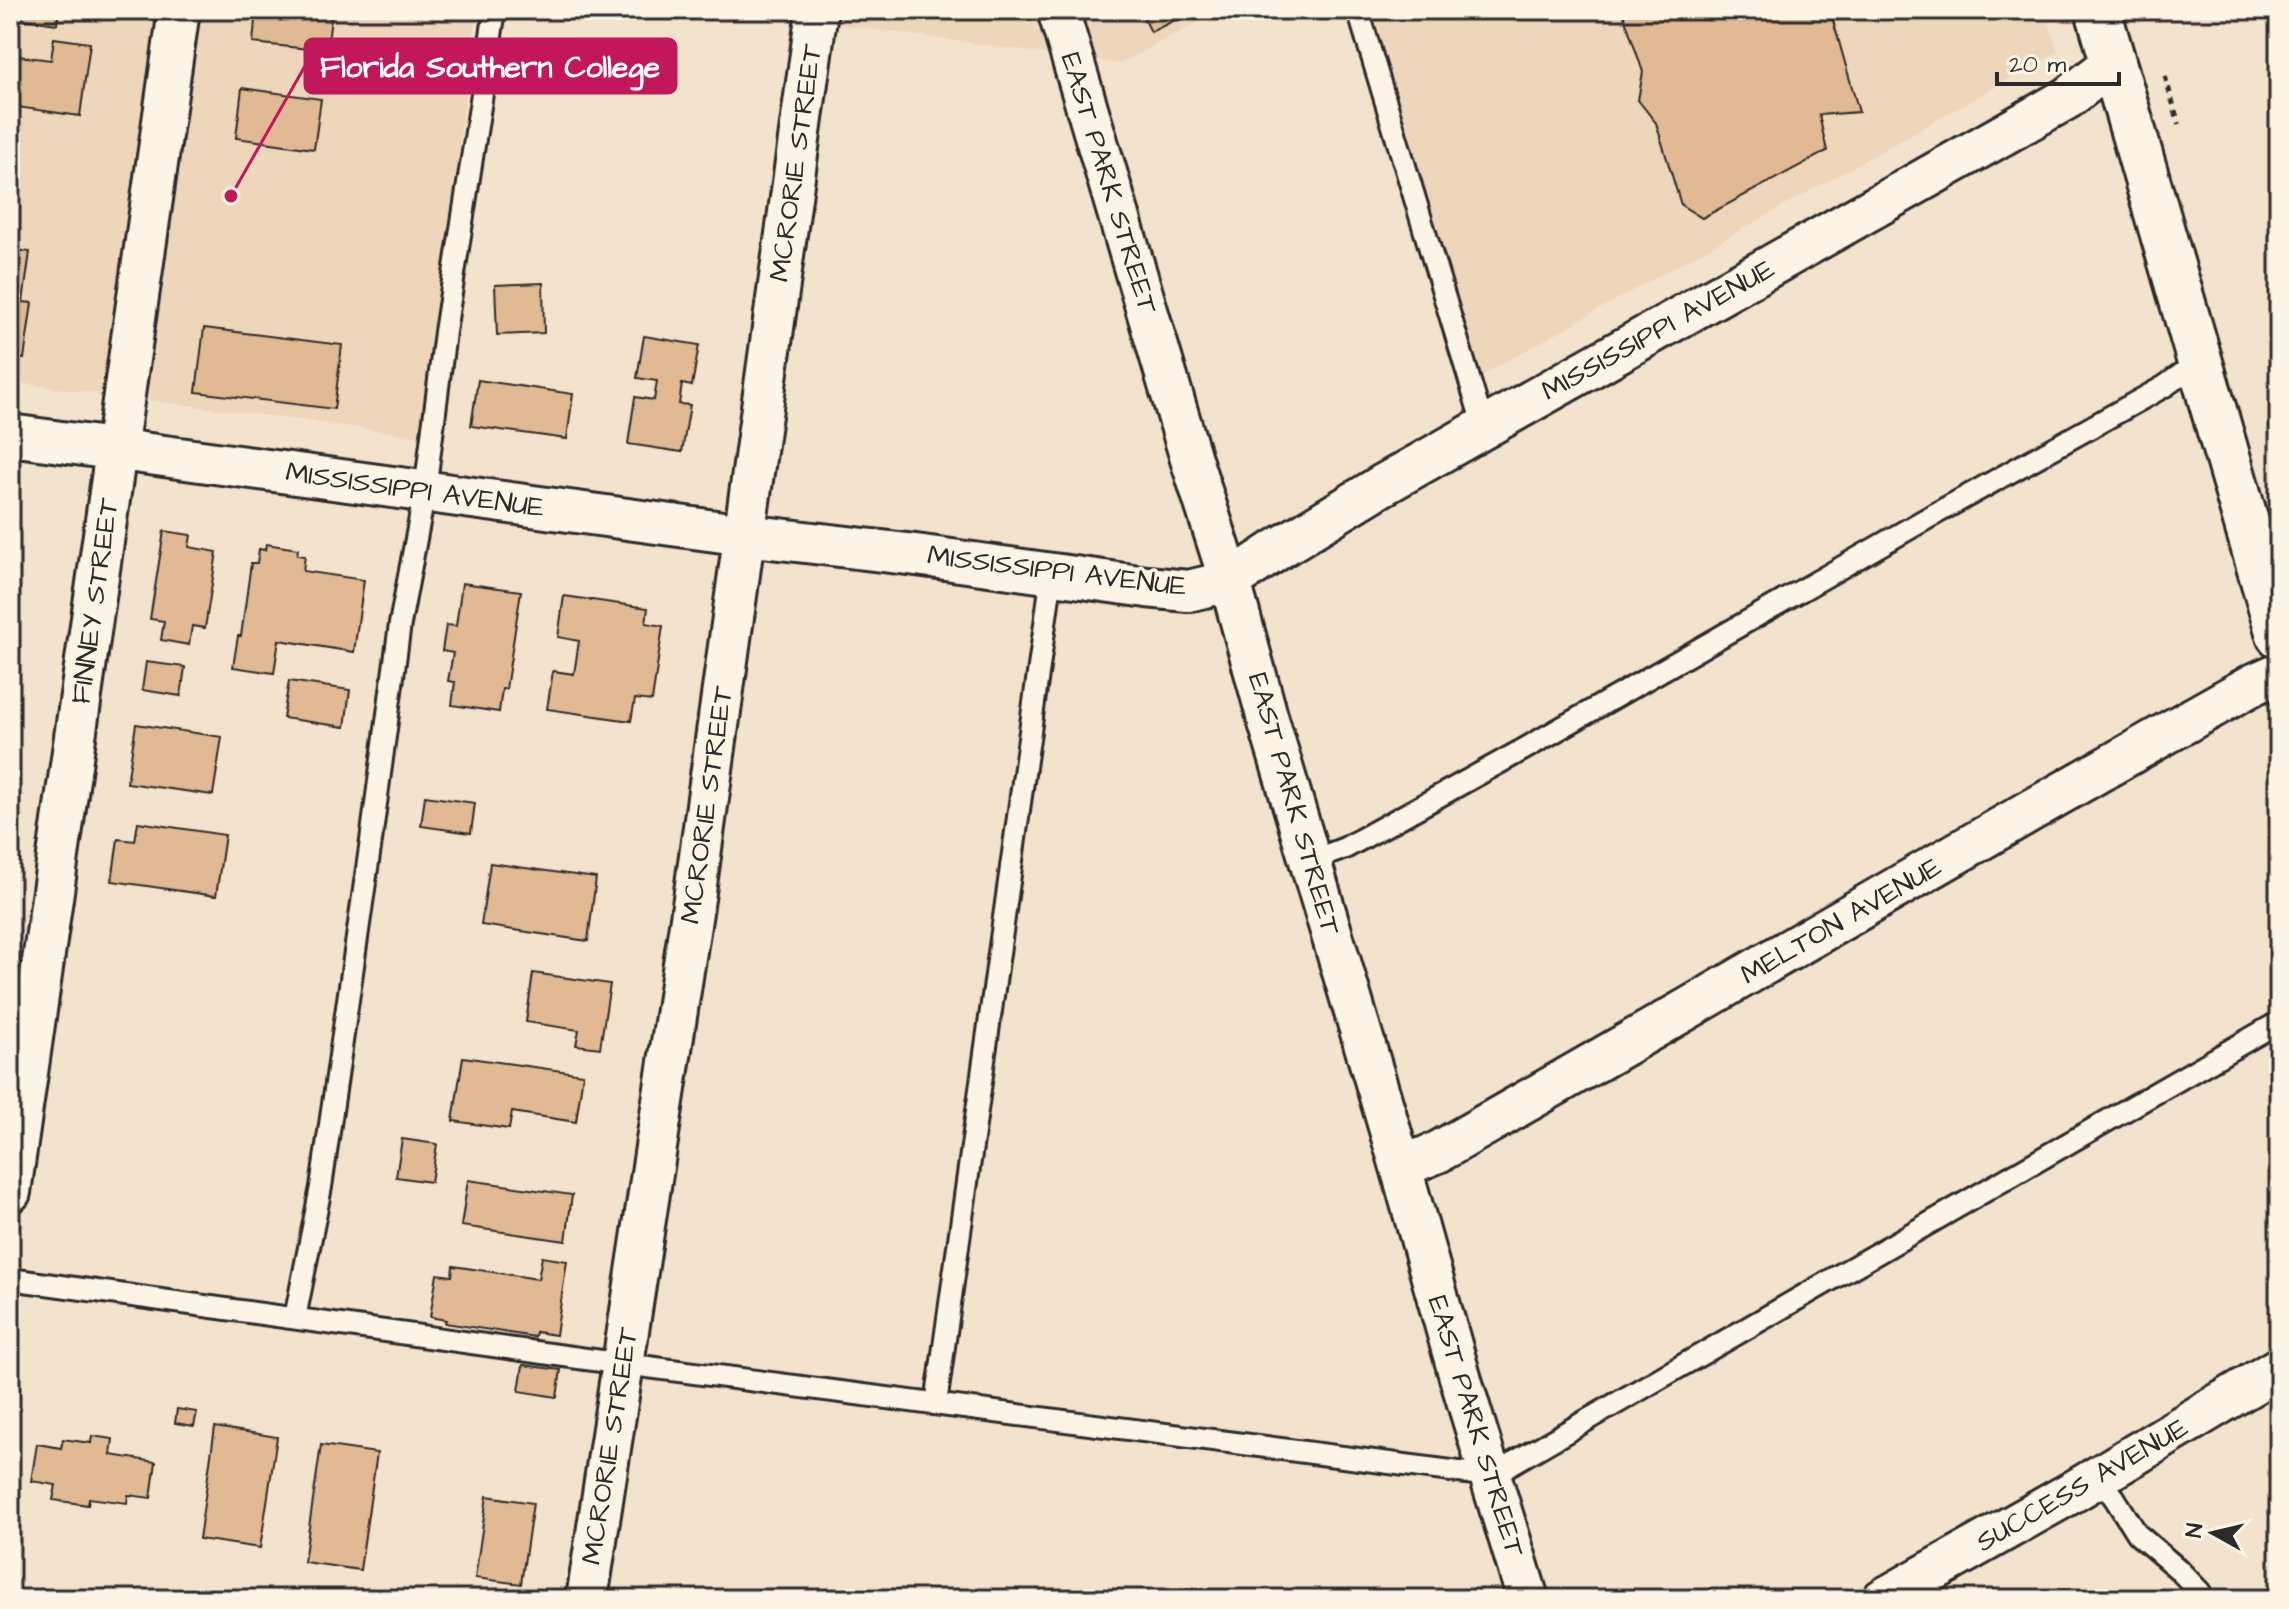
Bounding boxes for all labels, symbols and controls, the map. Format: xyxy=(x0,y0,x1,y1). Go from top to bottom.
scale bar xyxy=(1997,36,2119,86)
callout: Florida Southern College xyxy=(305,39,676,93)
street label: MCRORIE STREET xyxy=(760,41,832,284)
text: Florida Southern College xyxy=(320,47,660,91)
street label: EAST PARK STREET xyxy=(1051,48,1167,319)
text: 20 m xyxy=(2009,48,2066,82)
street label: MISSISSIPPI AVENUE xyxy=(1534,249,1782,410)
street label: MISSISSIPPI AVENUE xyxy=(283,453,547,528)
street label: FINNEY STREET xyxy=(61,495,129,706)
street label: MISSISSIPPI AVENUE xyxy=(925,536,1189,606)
street label: EAST PARK STREET xyxy=(1238,668,1350,940)
street label: MCRORIE STREET xyxy=(671,683,743,926)
street label: MELTON AVENUE xyxy=(1733,847,1949,994)
street label: EAST PARK STREET xyxy=(1418,1291,1534,1562)
street label: MCRORIE STREET xyxy=(572,1324,648,1567)
street label: SUCCESS AVENUE xyxy=(1970,1411,2194,1559)
north arrow xyxy=(2173,1493,2253,1573)

